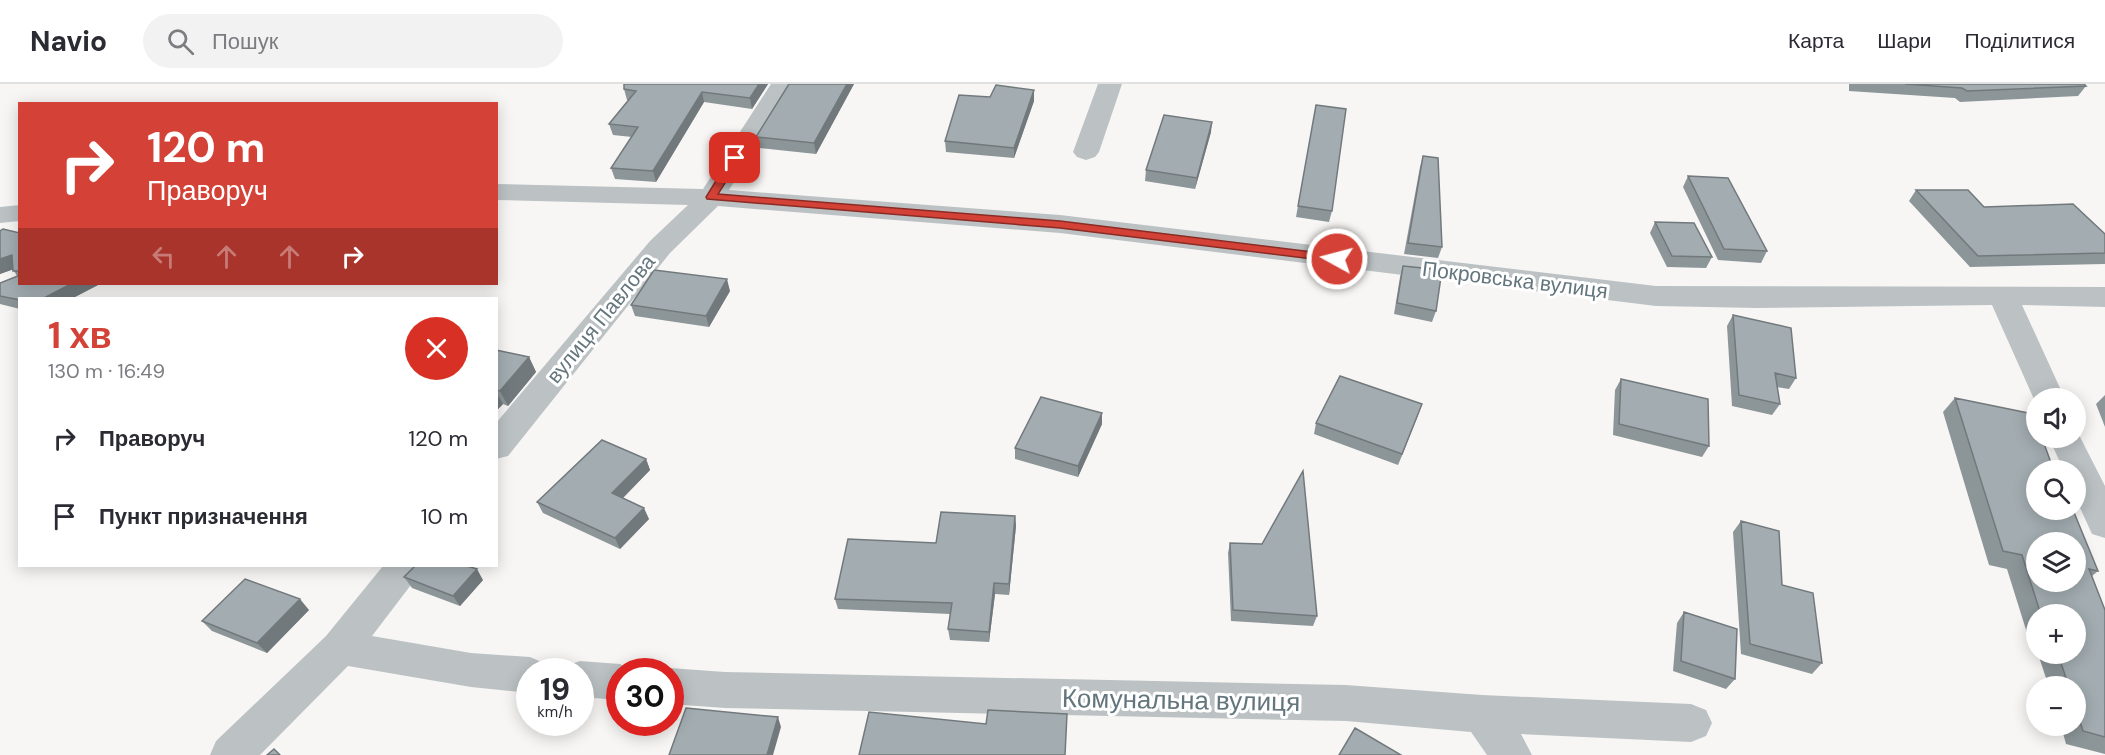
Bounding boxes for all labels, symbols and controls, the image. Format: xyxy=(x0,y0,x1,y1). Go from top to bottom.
search box xyxy=(143,14,563,68)
text: Navio xyxy=(30,23,107,60)
icon: search xyxy=(164,25,197,58)
text: Пошук xyxy=(212,27,278,56)
text: Карта xyxy=(1788,27,1844,55)
text: Шари xyxy=(1877,27,1932,55)
text: Поділитися xyxy=(1965,27,2075,55)
text: 120 m xyxy=(147,120,265,175)
icon: right xyxy=(48,126,126,204)
pin xyxy=(709,132,760,183)
icon: arrive xyxy=(718,141,751,174)
text: Праворуч xyxy=(147,173,268,208)
position arrow xyxy=(1305,227,1369,291)
icon: left xyxy=(147,240,180,273)
icon: ahead xyxy=(210,240,243,273)
icon: ahead xyxy=(273,240,306,273)
icon: right xyxy=(336,240,369,273)
street label: вулиця Павлова xyxy=(540,249,662,389)
street label: Покровська вулиця xyxy=(1421,255,1609,305)
text: 1 хв xyxy=(48,312,112,359)
button: close xyxy=(405,317,468,380)
text: 130 m · 16:49 xyxy=(48,358,165,384)
map controls xyxy=(2026,388,2086,736)
button: sound xyxy=(2026,388,2086,448)
icon: right xyxy=(48,422,81,455)
text: Праворуч xyxy=(99,424,205,453)
text: 120 m xyxy=(408,424,468,453)
button: search xyxy=(2026,460,2086,520)
icon: arrive xyxy=(48,500,81,533)
text: Пункт призначення xyxy=(99,502,308,531)
text: 10 m xyxy=(421,502,468,531)
button: layers xyxy=(2026,532,2086,592)
button: + xyxy=(2026,604,2086,664)
speed limit sign: 30 xyxy=(606,658,684,736)
text: 19 xyxy=(540,670,570,709)
button: − xyxy=(2026,676,2086,736)
street label: Комунальна вулиця xyxy=(1062,681,1300,719)
text: km/h xyxy=(537,702,573,722)

